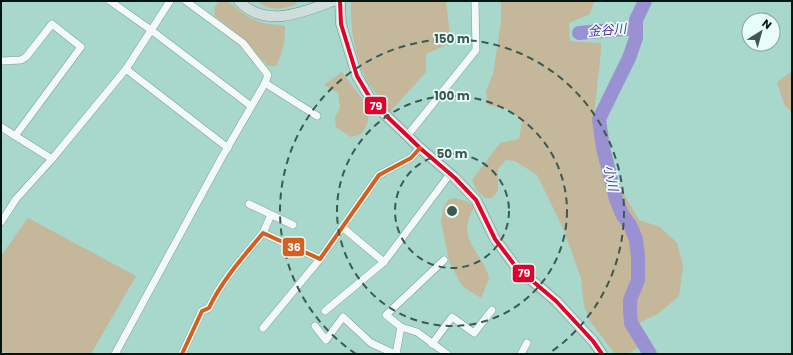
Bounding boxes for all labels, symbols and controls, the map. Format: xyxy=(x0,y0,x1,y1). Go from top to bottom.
north arrow xyxy=(741,12,781,52)
text: N xyxy=(759,15,775,33)
water label: 金谷川 xyxy=(587,19,629,41)
text: 150 m xyxy=(434,30,470,47)
text: 100 m xyxy=(434,87,470,104)
line badge: 79 xyxy=(364,96,387,115)
text: 79 xyxy=(370,98,383,114)
text: 50 m xyxy=(437,145,468,162)
water label: 小川 xyxy=(599,163,623,195)
centre of rings xyxy=(445,204,459,218)
line badge: 36 xyxy=(282,237,305,257)
text: 36 xyxy=(287,239,301,255)
line badge: 79 xyxy=(512,264,535,283)
text: 79 xyxy=(518,265,531,281)

